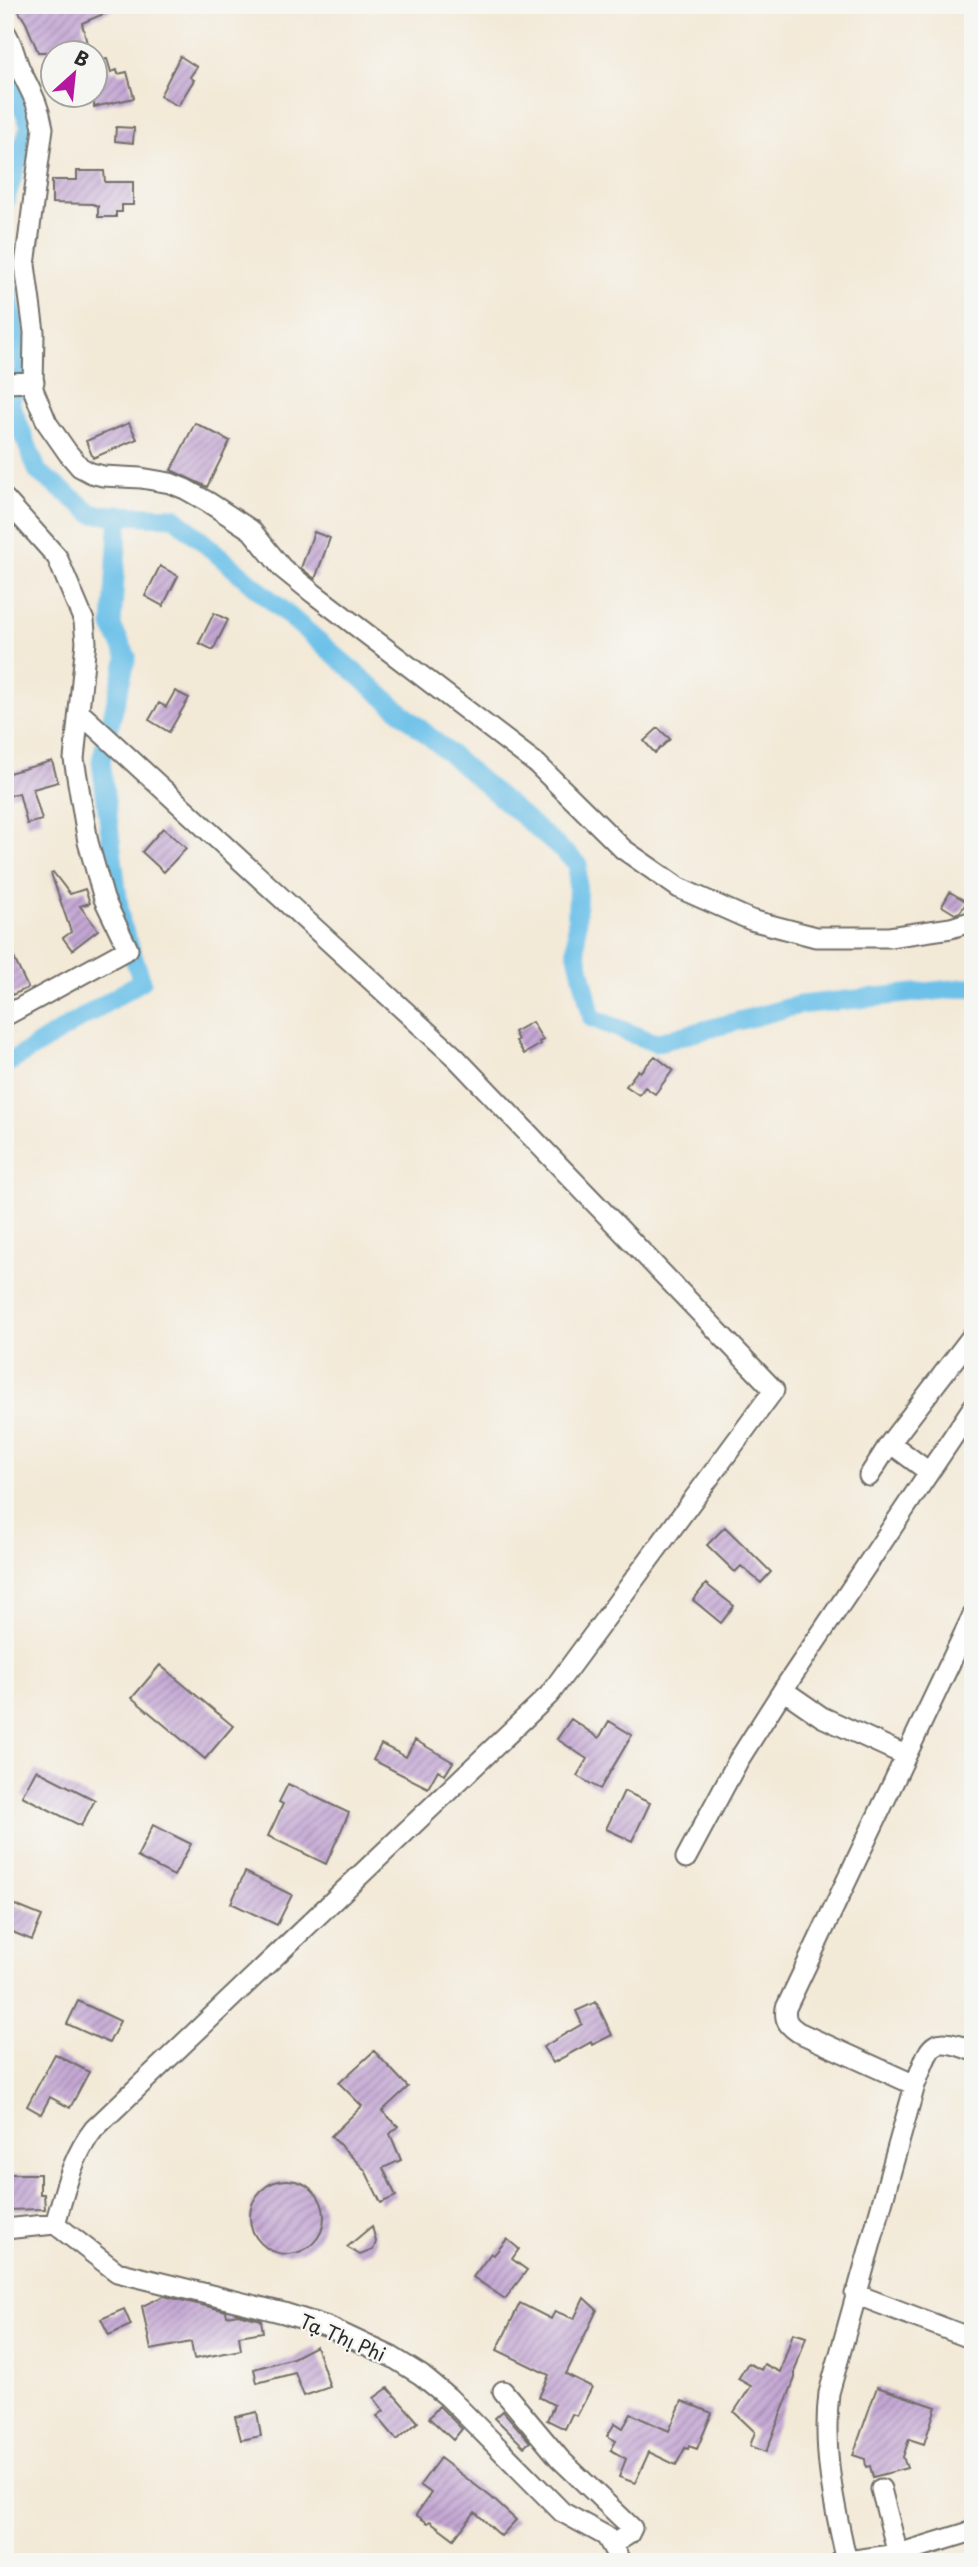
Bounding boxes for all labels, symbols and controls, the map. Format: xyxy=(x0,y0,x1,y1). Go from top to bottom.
north arrow xyxy=(38,38,108,108)
text: B xyxy=(70,43,94,73)
street label: Tạ Thị Phi xyxy=(296,2306,390,2368)

